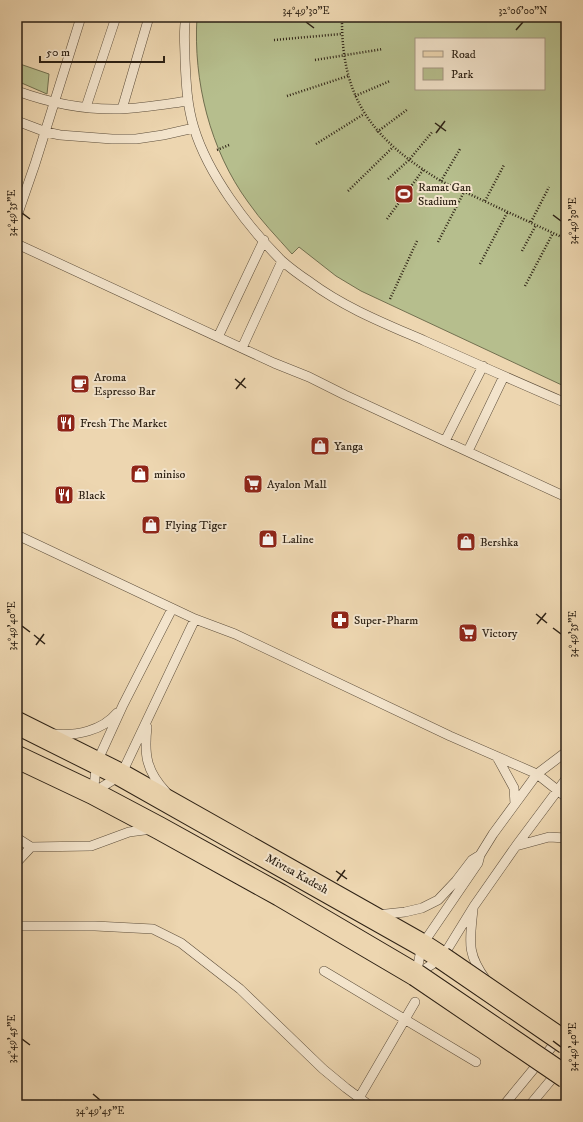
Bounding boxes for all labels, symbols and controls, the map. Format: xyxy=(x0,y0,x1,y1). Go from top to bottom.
text: 34°49'30"E xyxy=(282,5,330,17)
text: 32°06'00"N xyxy=(499,5,547,17)
scale bar xyxy=(40,38,164,64)
legend xyxy=(415,38,545,90)
text: 50 m xyxy=(46,45,70,60)
text: Road xyxy=(451,47,476,62)
text: Park xyxy=(451,67,473,82)
place label: Ramat Gan Stadium xyxy=(418,180,472,209)
sports icon: Ramat Gan Stadium xyxy=(393,183,415,205)
text: 34°49'35"E xyxy=(6,190,18,236)
text: 34°49'30"E xyxy=(567,197,579,245)
place label: Aroma Espresso Bar xyxy=(94,370,156,399)
cafe icon: Aroma Espresso Bar xyxy=(69,373,91,395)
restaurant icon: Fresh The Market xyxy=(55,412,77,434)
place label: Fresh The Market xyxy=(80,416,167,431)
shop icon: Yanga xyxy=(309,435,331,457)
place label: Yanga xyxy=(334,439,364,454)
shop icon: miniso xyxy=(129,463,151,485)
place label: miniso xyxy=(154,467,185,482)
supermarket icon: Ayalon Mall xyxy=(242,473,264,495)
place label: Ayalon Mall xyxy=(267,477,327,492)
restaurant icon: Black xyxy=(53,484,75,506)
place label: Black xyxy=(78,488,105,503)
shop icon: Flying Tiger xyxy=(140,514,162,536)
place label: Flying Tiger xyxy=(165,518,227,533)
shop icon: Laline xyxy=(257,528,279,550)
shop icon: Bershka xyxy=(455,531,477,553)
place label: Laline xyxy=(282,532,314,547)
place label: Bershka xyxy=(480,535,519,550)
text: 34°49'40"E xyxy=(6,601,18,651)
pharmacy icon: Super-Pharm xyxy=(329,609,351,631)
text: 34°49'35"E xyxy=(567,611,579,657)
place label: Super-Pharm xyxy=(354,613,418,628)
supermarket icon: Victory xyxy=(457,622,479,644)
place label: Victory xyxy=(481,626,518,641)
street label: Mivtsa Kadesh xyxy=(263,851,332,898)
text: 34°49'45"E xyxy=(6,1015,18,1063)
text: 34°49'40"E xyxy=(567,1022,579,1072)
text: 34°49'45"E xyxy=(76,1105,124,1117)

